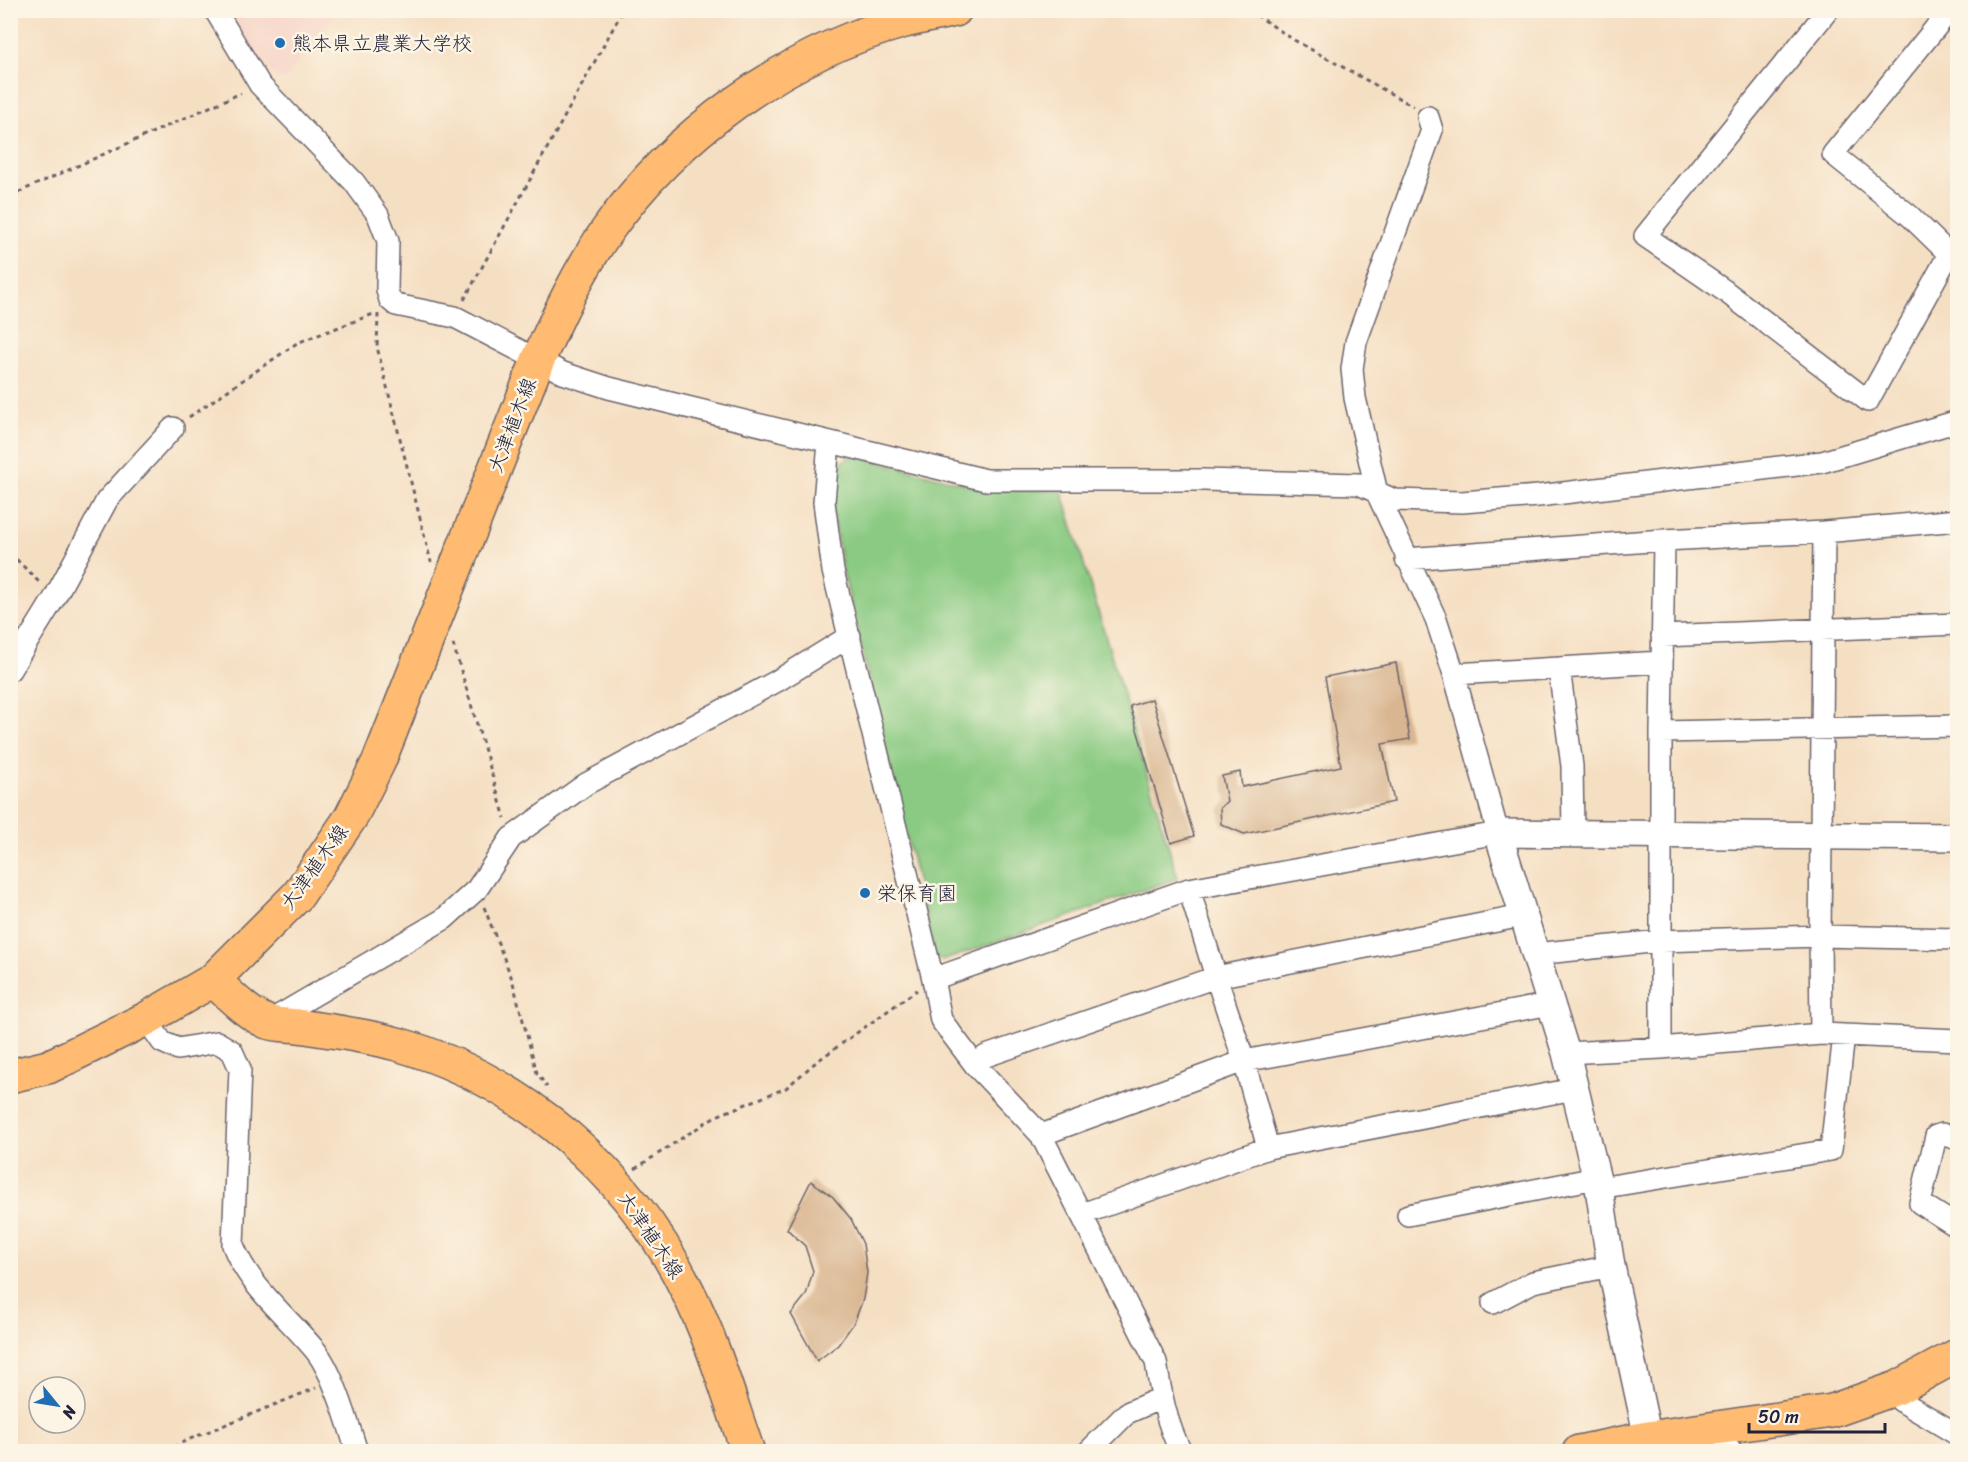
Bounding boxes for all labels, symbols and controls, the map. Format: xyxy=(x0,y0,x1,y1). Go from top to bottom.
place label: 熊本県立農業大学校 xyxy=(292,26,472,61)
marker: 熊本県立農業大学校 xyxy=(273,36,287,50)
street label: 大津植木線 xyxy=(478,372,547,478)
street label: 大津植木線 xyxy=(271,817,358,918)
place label: 栄保育園 xyxy=(877,876,957,911)
marker: 栄保育園 xyxy=(858,886,872,900)
street label: 大津植木線 xyxy=(608,1184,693,1287)
north arrow xyxy=(27,1375,87,1435)
scale bar xyxy=(1749,1396,1886,1434)
text: N xyxy=(54,1399,85,1425)
text: 50 m xyxy=(1758,1401,1799,1433)

